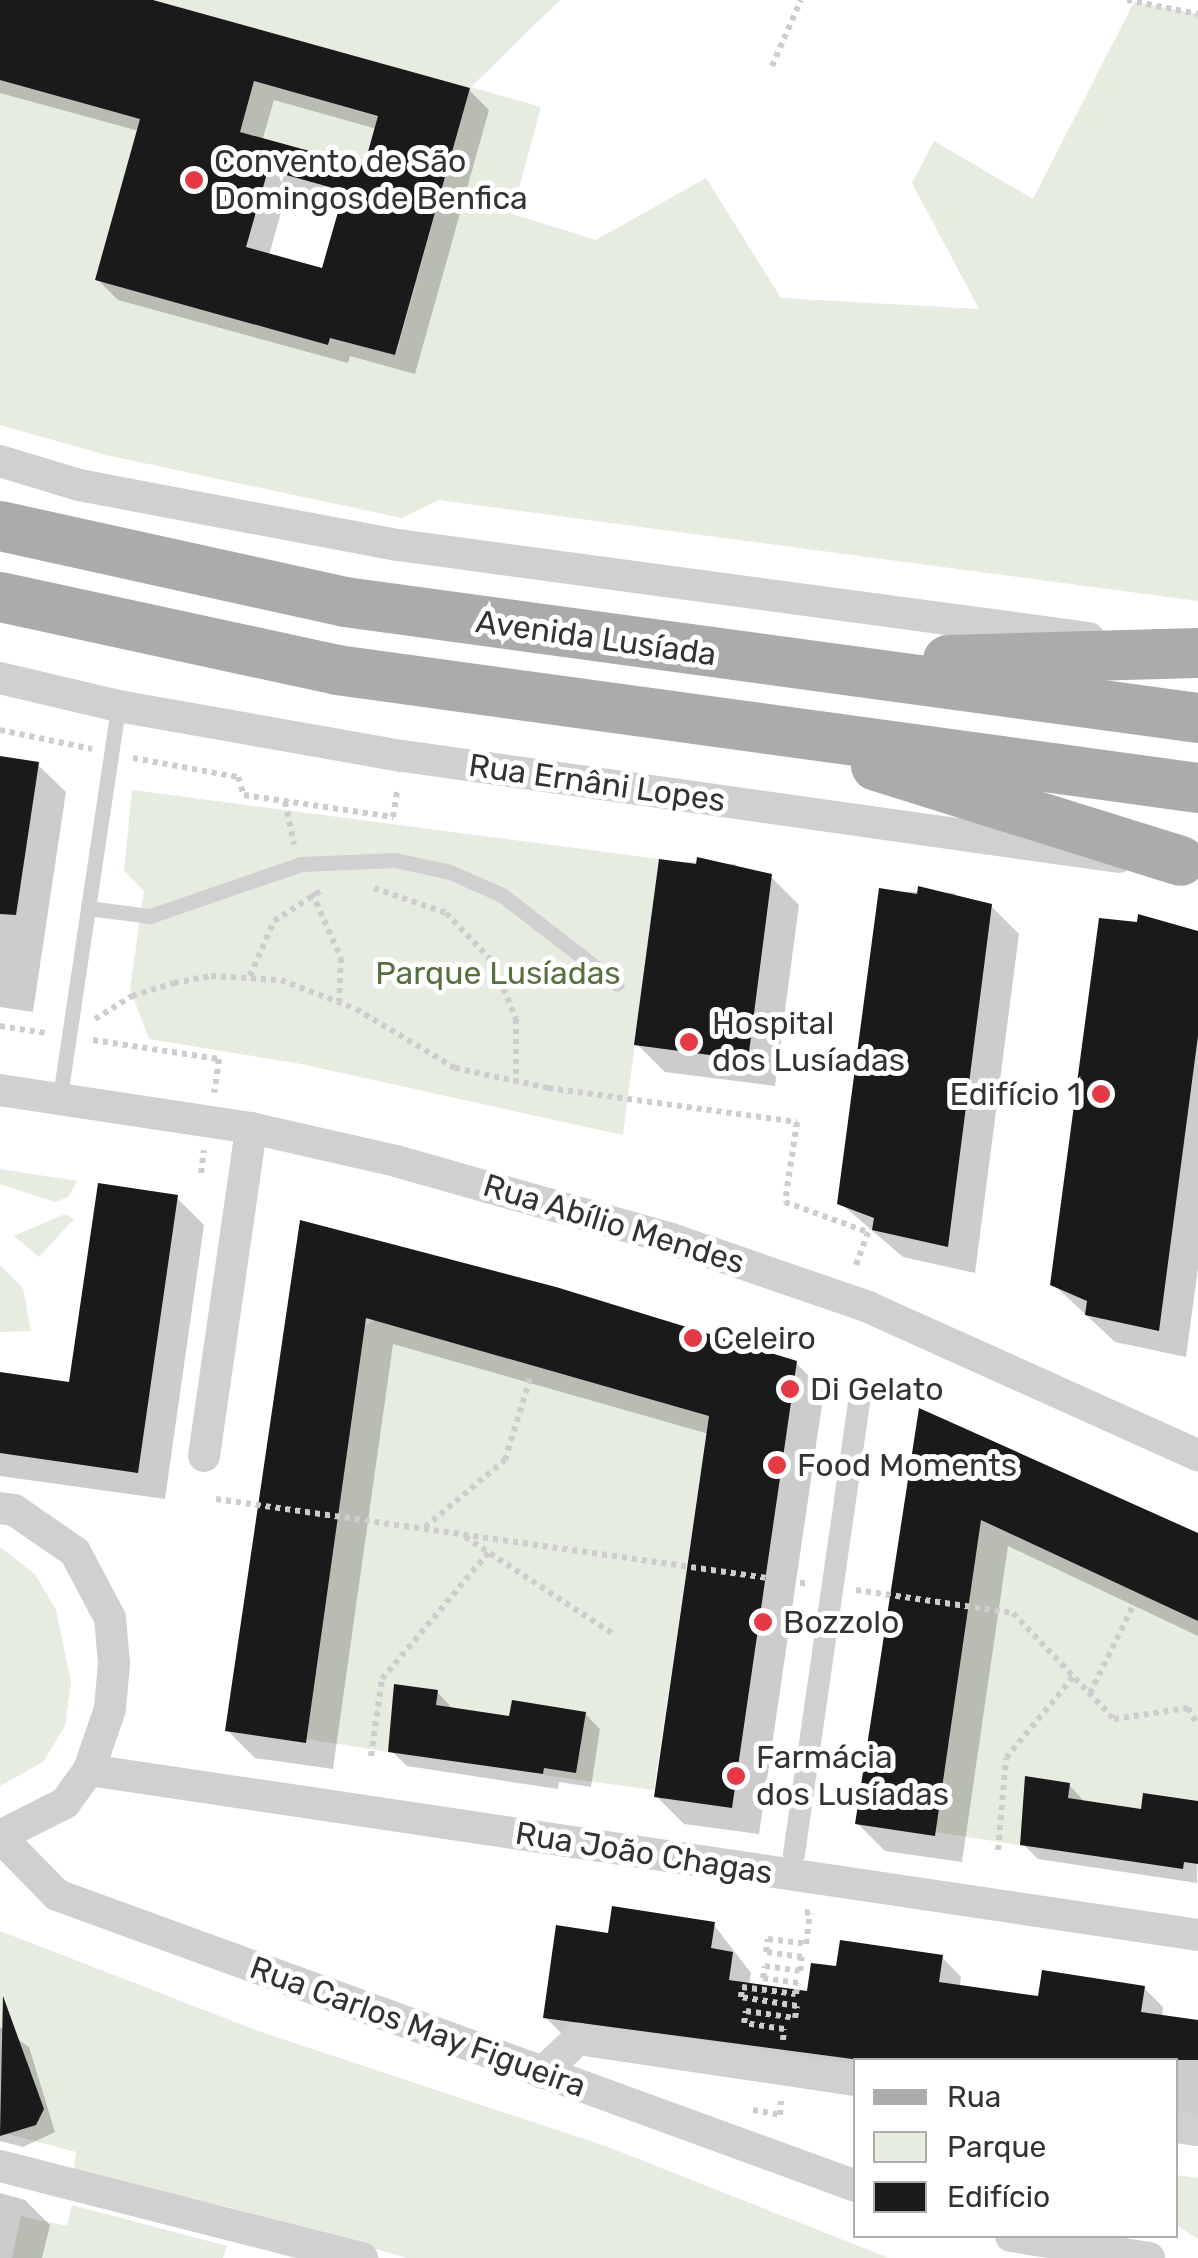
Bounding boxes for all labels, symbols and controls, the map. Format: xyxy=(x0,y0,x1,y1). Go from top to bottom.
place label: Convento de São Domingos de Benfica xyxy=(214,143,528,218)
marker: Convento de São Domingos de Benfica xyxy=(183,169,205,191)
street label: Avenida Lusíada xyxy=(473,602,719,674)
street label: Rua Ernâni Lopes xyxy=(466,746,728,820)
park label: Parque Lusíadas xyxy=(375,954,621,992)
place label: Hospital dos Lusíadas xyxy=(712,1005,905,1080)
marker: Hospital dos Lusíadas xyxy=(676,1029,702,1055)
place label: Edifício 1 xyxy=(949,1075,1081,1113)
marker: Edifício 1 xyxy=(1090,1083,1112,1105)
street label: Rua Abílio Mendes xyxy=(478,1166,750,1282)
place label: Celeiro xyxy=(713,1319,816,1357)
marker: Celeiro xyxy=(682,1327,704,1349)
place label: Di Gelato xyxy=(810,1370,944,1408)
marker: Di Gelato xyxy=(779,1378,801,1400)
place label: Food Moments xyxy=(797,1446,1017,1484)
marker: Food Moments xyxy=(766,1454,788,1476)
place label: Bozzolo xyxy=(783,1603,899,1641)
marker: Bozzolo xyxy=(752,1611,774,1633)
place label: Farmácia dos Lusíadas xyxy=(756,1739,949,1814)
marker: Farmácia dos Lusíadas xyxy=(725,1765,747,1787)
street label: Rua João Chagas xyxy=(513,1814,775,1892)
street label: Rua Carlos May Figueira xyxy=(244,1948,592,2106)
legend xyxy=(853,2058,1178,2238)
text: Rua xyxy=(947,2079,1001,2115)
text: Parque xyxy=(947,2129,1046,2165)
text: Edifício xyxy=(947,2179,1050,2215)

